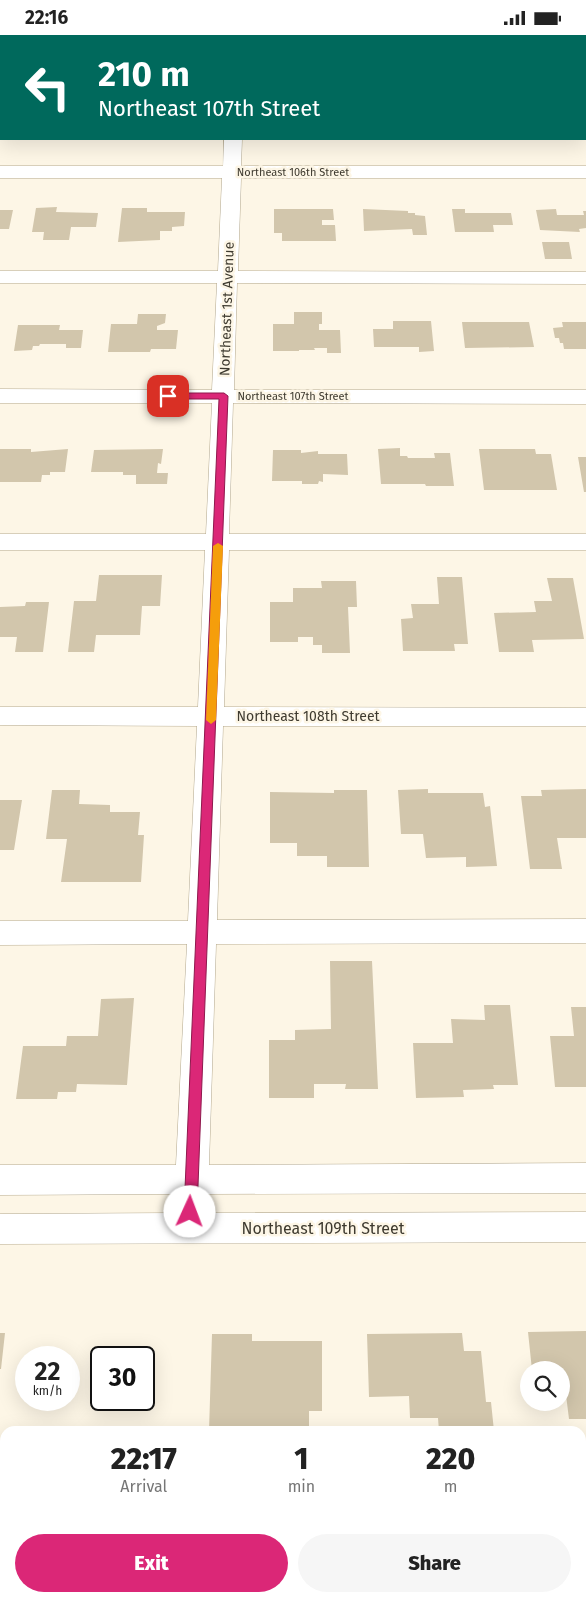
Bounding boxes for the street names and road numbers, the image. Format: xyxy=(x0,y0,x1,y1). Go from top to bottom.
street label: Northeast 106th Street xyxy=(237,166,349,179)
street label: Northeast 1st Avenue xyxy=(216,241,238,377)
street label: Northeast 107th Street xyxy=(237,390,349,403)
street label: Northeast 108th Street xyxy=(236,708,381,725)
street label: Northeast 109th Street xyxy=(241,1219,405,1238)

